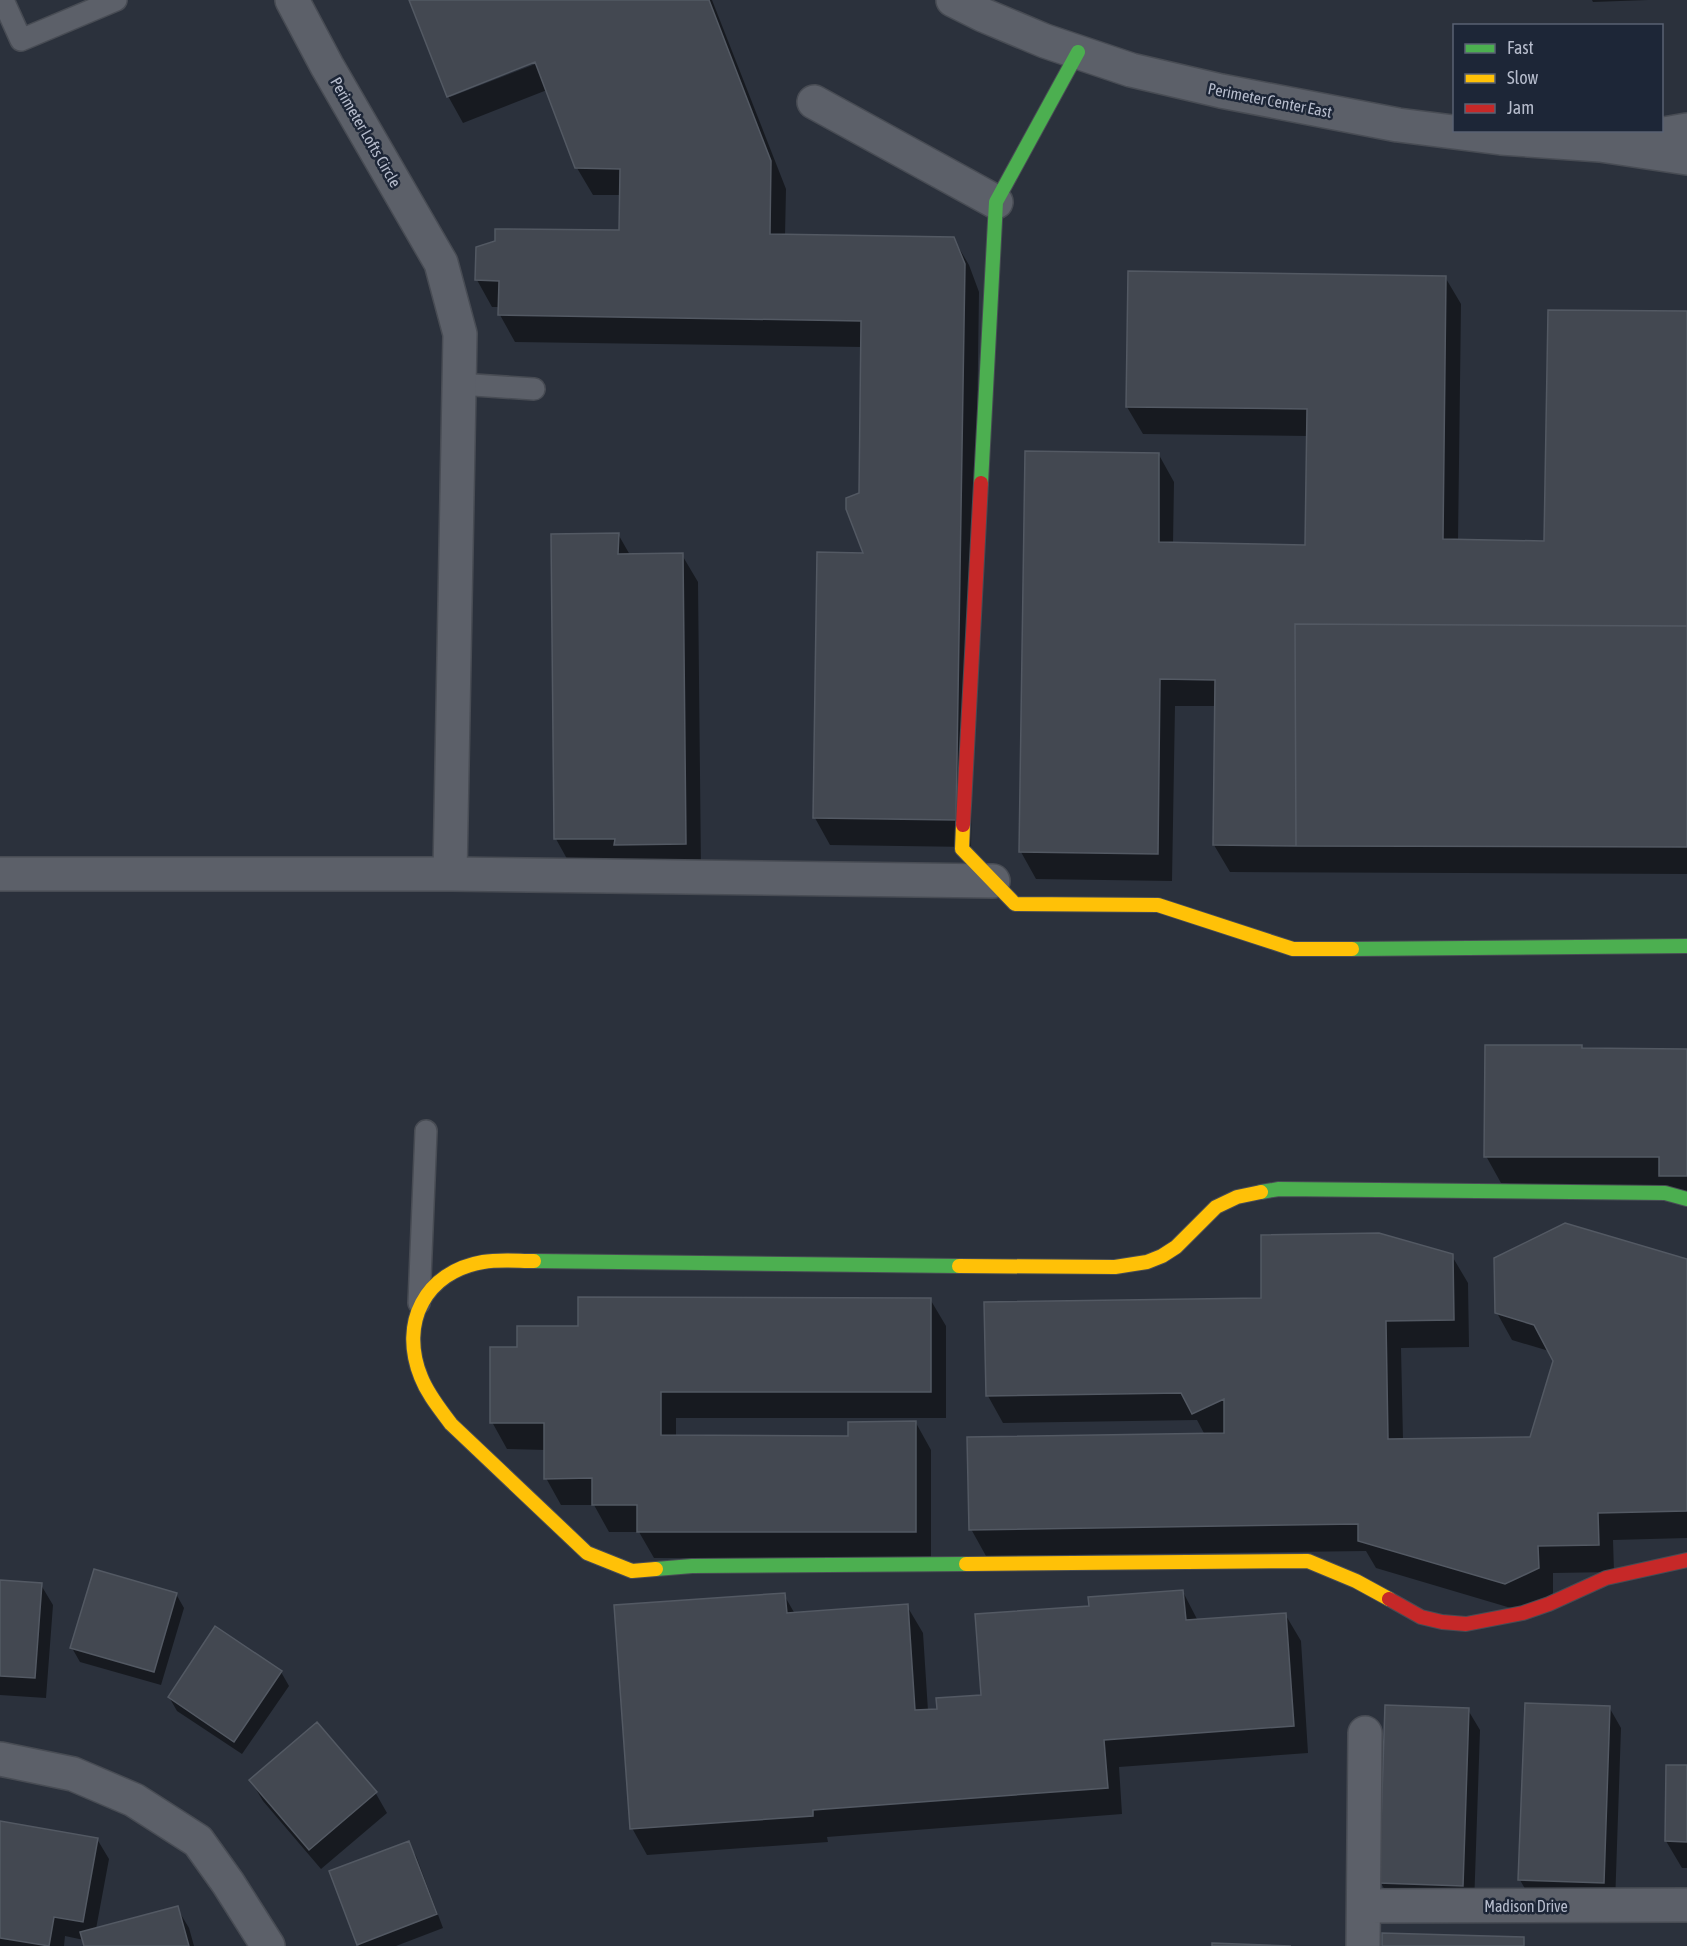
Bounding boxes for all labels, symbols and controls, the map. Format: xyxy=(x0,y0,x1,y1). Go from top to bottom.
legend xyxy=(1453,24,1663,132)
text: Fast xyxy=(1507,37,1534,58)
text: Slow xyxy=(1507,67,1538,88)
street label: Perimeter Lofts Circle xyxy=(327,74,405,190)
street label: Perimeter Center East xyxy=(1206,79,1334,121)
text: Jam xyxy=(1507,97,1534,118)
street label: Madison Drive xyxy=(1484,1897,1568,1915)

